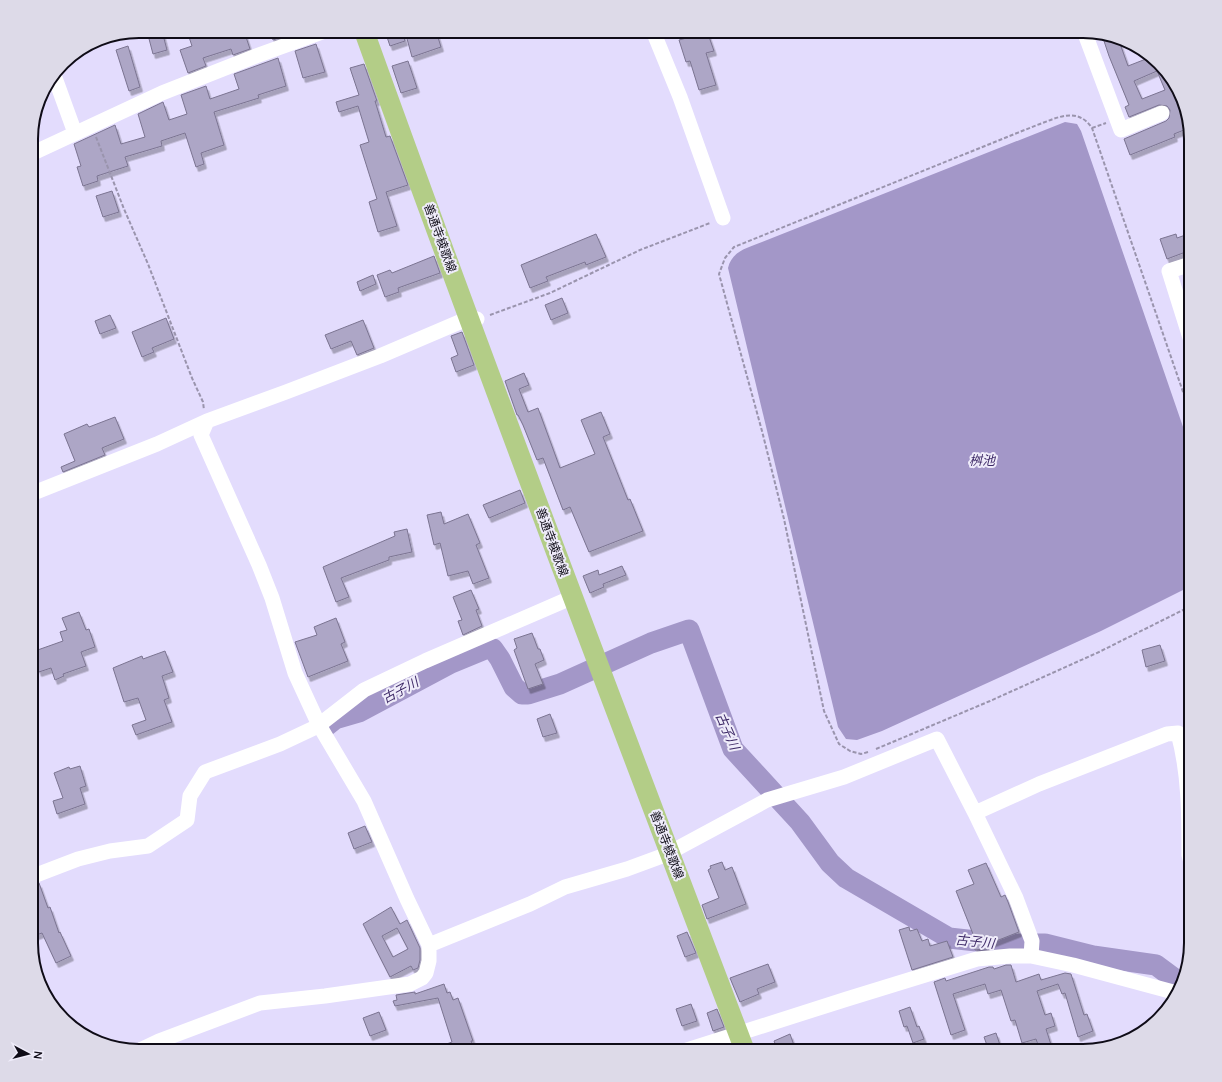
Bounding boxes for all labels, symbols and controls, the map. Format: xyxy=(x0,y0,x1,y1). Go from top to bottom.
street label: 善通寺綾歌線 xyxy=(420,201,461,275)
water label: 桝池 xyxy=(969,451,997,469)
street label: 善通寺綾歌線 xyxy=(532,505,573,579)
water label: 古子川 xyxy=(379,672,423,707)
water label: 古子川 xyxy=(712,710,745,754)
street label: 善通寺綾歌線 xyxy=(647,808,688,881)
water label: 古子川 xyxy=(955,930,997,952)
north arrow xyxy=(8,1034,48,1074)
text: N xyxy=(30,1050,46,1060)

